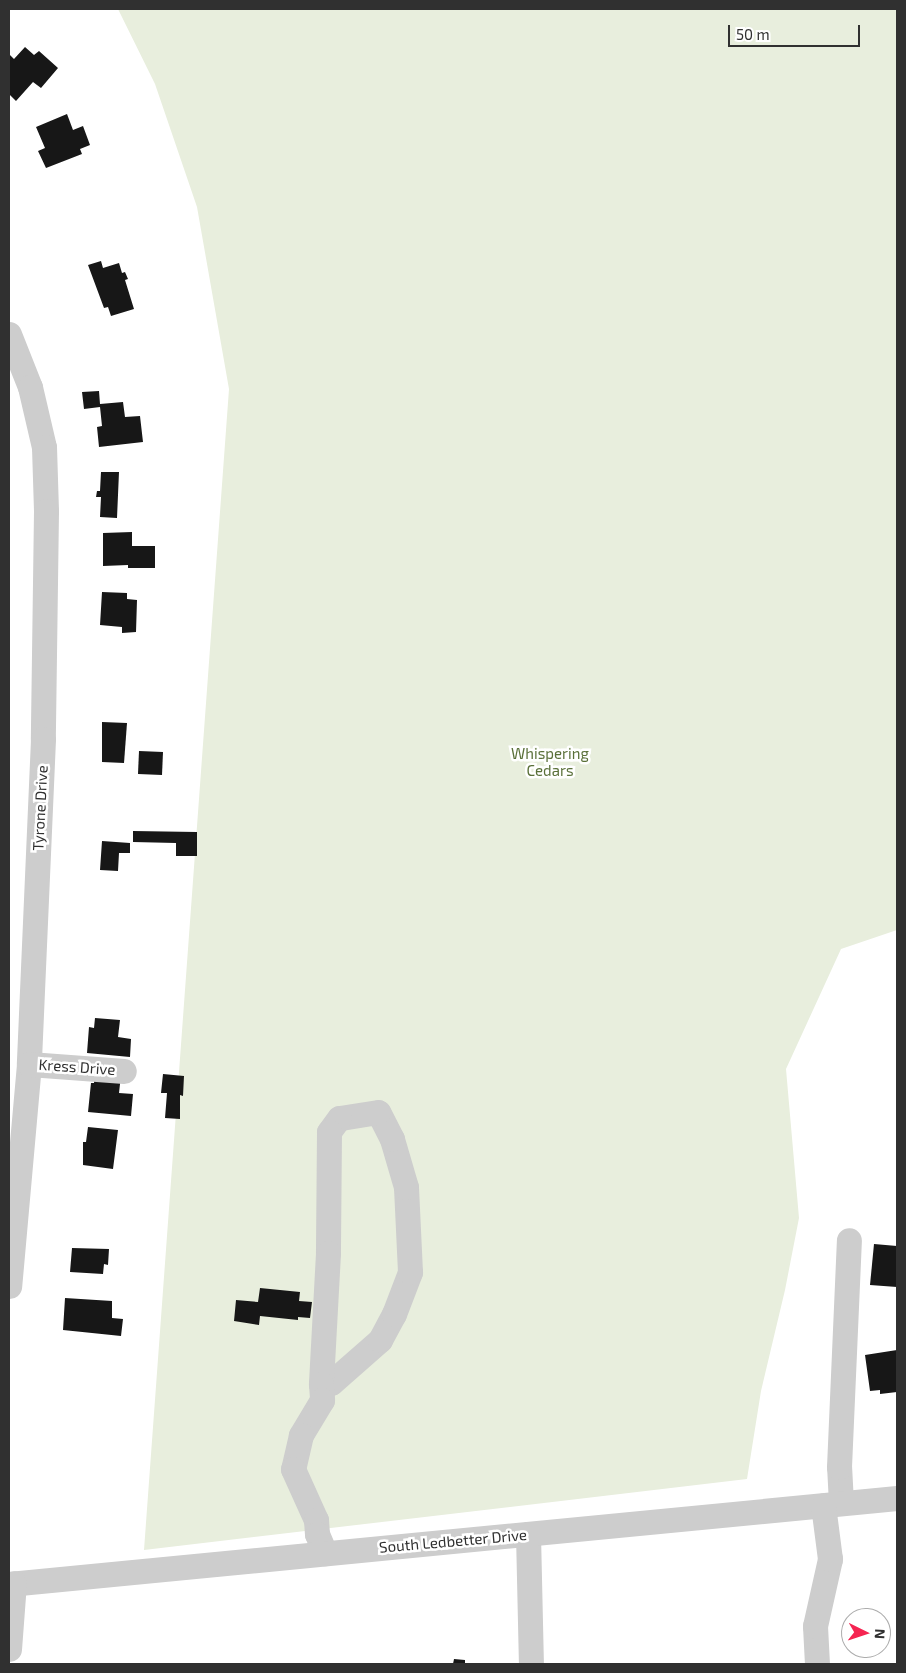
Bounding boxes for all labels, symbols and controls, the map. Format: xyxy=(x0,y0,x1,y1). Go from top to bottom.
scale bar xyxy=(731,15,864,47)
text: 50 m xyxy=(736,25,770,43)
park label: Whispering Cedars xyxy=(511,744,589,779)
street label: Tyrone Drive xyxy=(29,765,51,851)
street label: Kress Drive xyxy=(38,1055,116,1079)
street label: South Ledbetter Drive xyxy=(378,1526,528,1556)
north arrow xyxy=(841,1608,891,1658)
text: N xyxy=(872,1628,889,1640)

